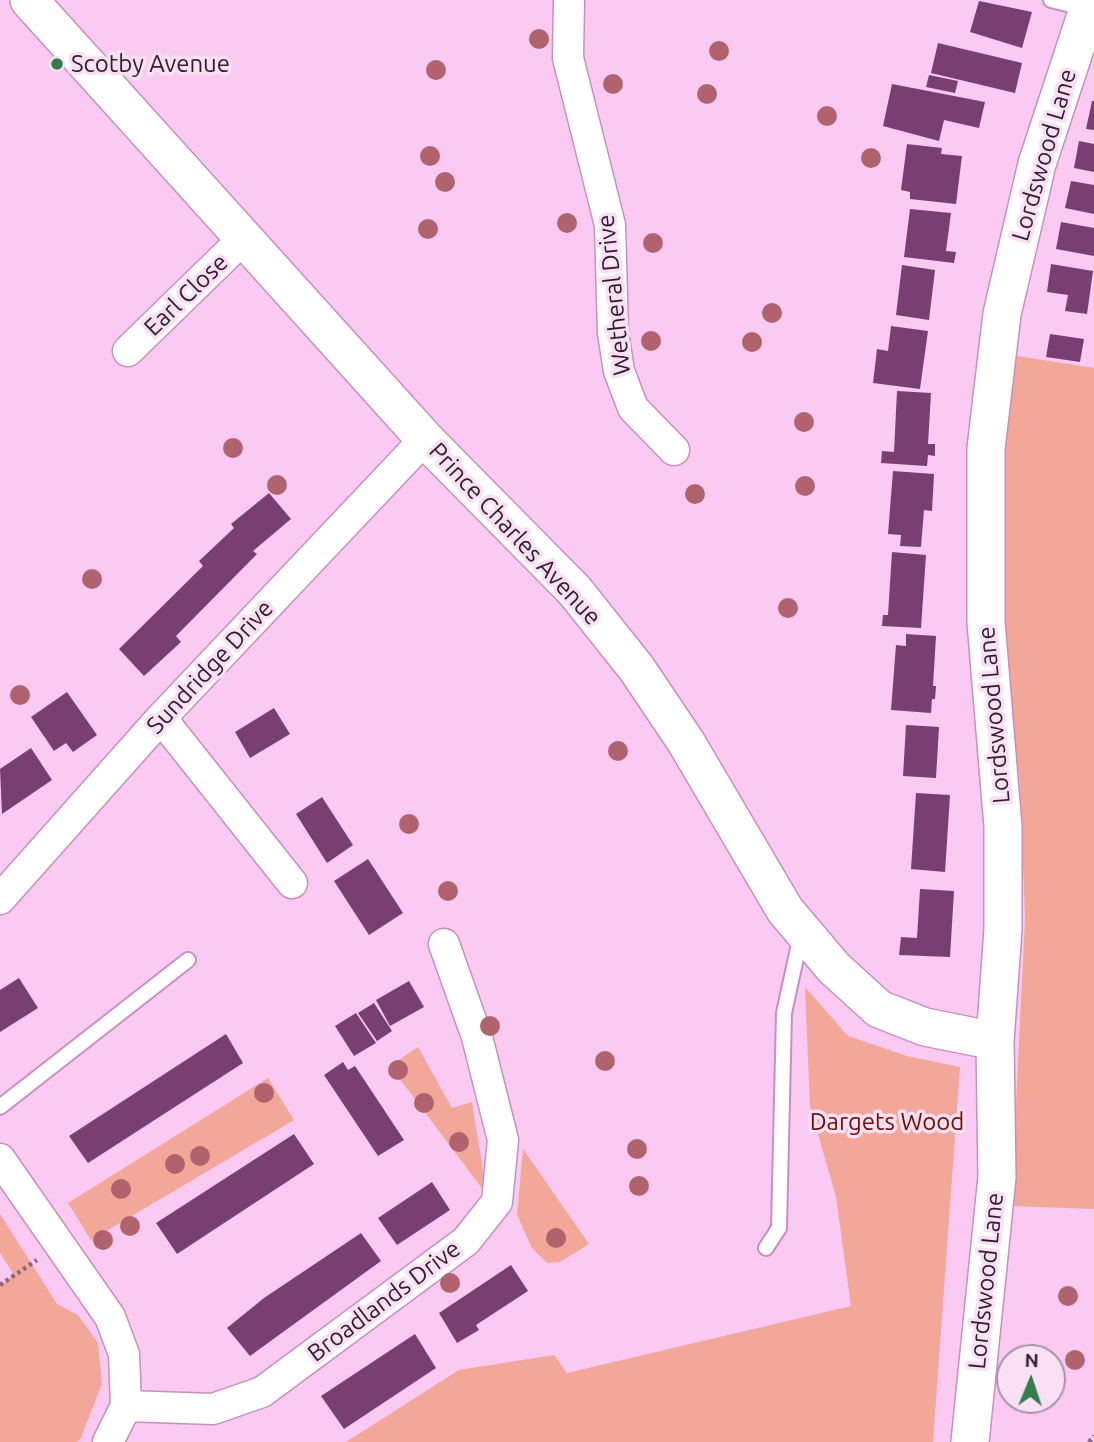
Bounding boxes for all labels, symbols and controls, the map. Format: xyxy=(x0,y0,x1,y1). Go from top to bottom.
place label: Scotby Avenue xyxy=(71,50,230,78)
marker: Scotby Avenue xyxy=(49,56,65,72)
street label: Lordswood Lane xyxy=(1006,66,1082,244)
street label: Wetheral Drive xyxy=(591,213,637,377)
street label: Earl Close xyxy=(138,248,234,342)
street label: Prince Charles Avenue xyxy=(423,437,607,631)
street label: Sundridge Drive xyxy=(141,594,279,740)
street label: Lordswood Lane xyxy=(972,625,1016,805)
park label: Dargets Wood xyxy=(810,1108,964,1136)
street label: Lordswood Lane xyxy=(962,1191,1010,1371)
street label: Broadlands Drive xyxy=(302,1234,466,1368)
north arrow xyxy=(996,1344,1066,1414)
text: N xyxy=(1024,1349,1039,1371)

